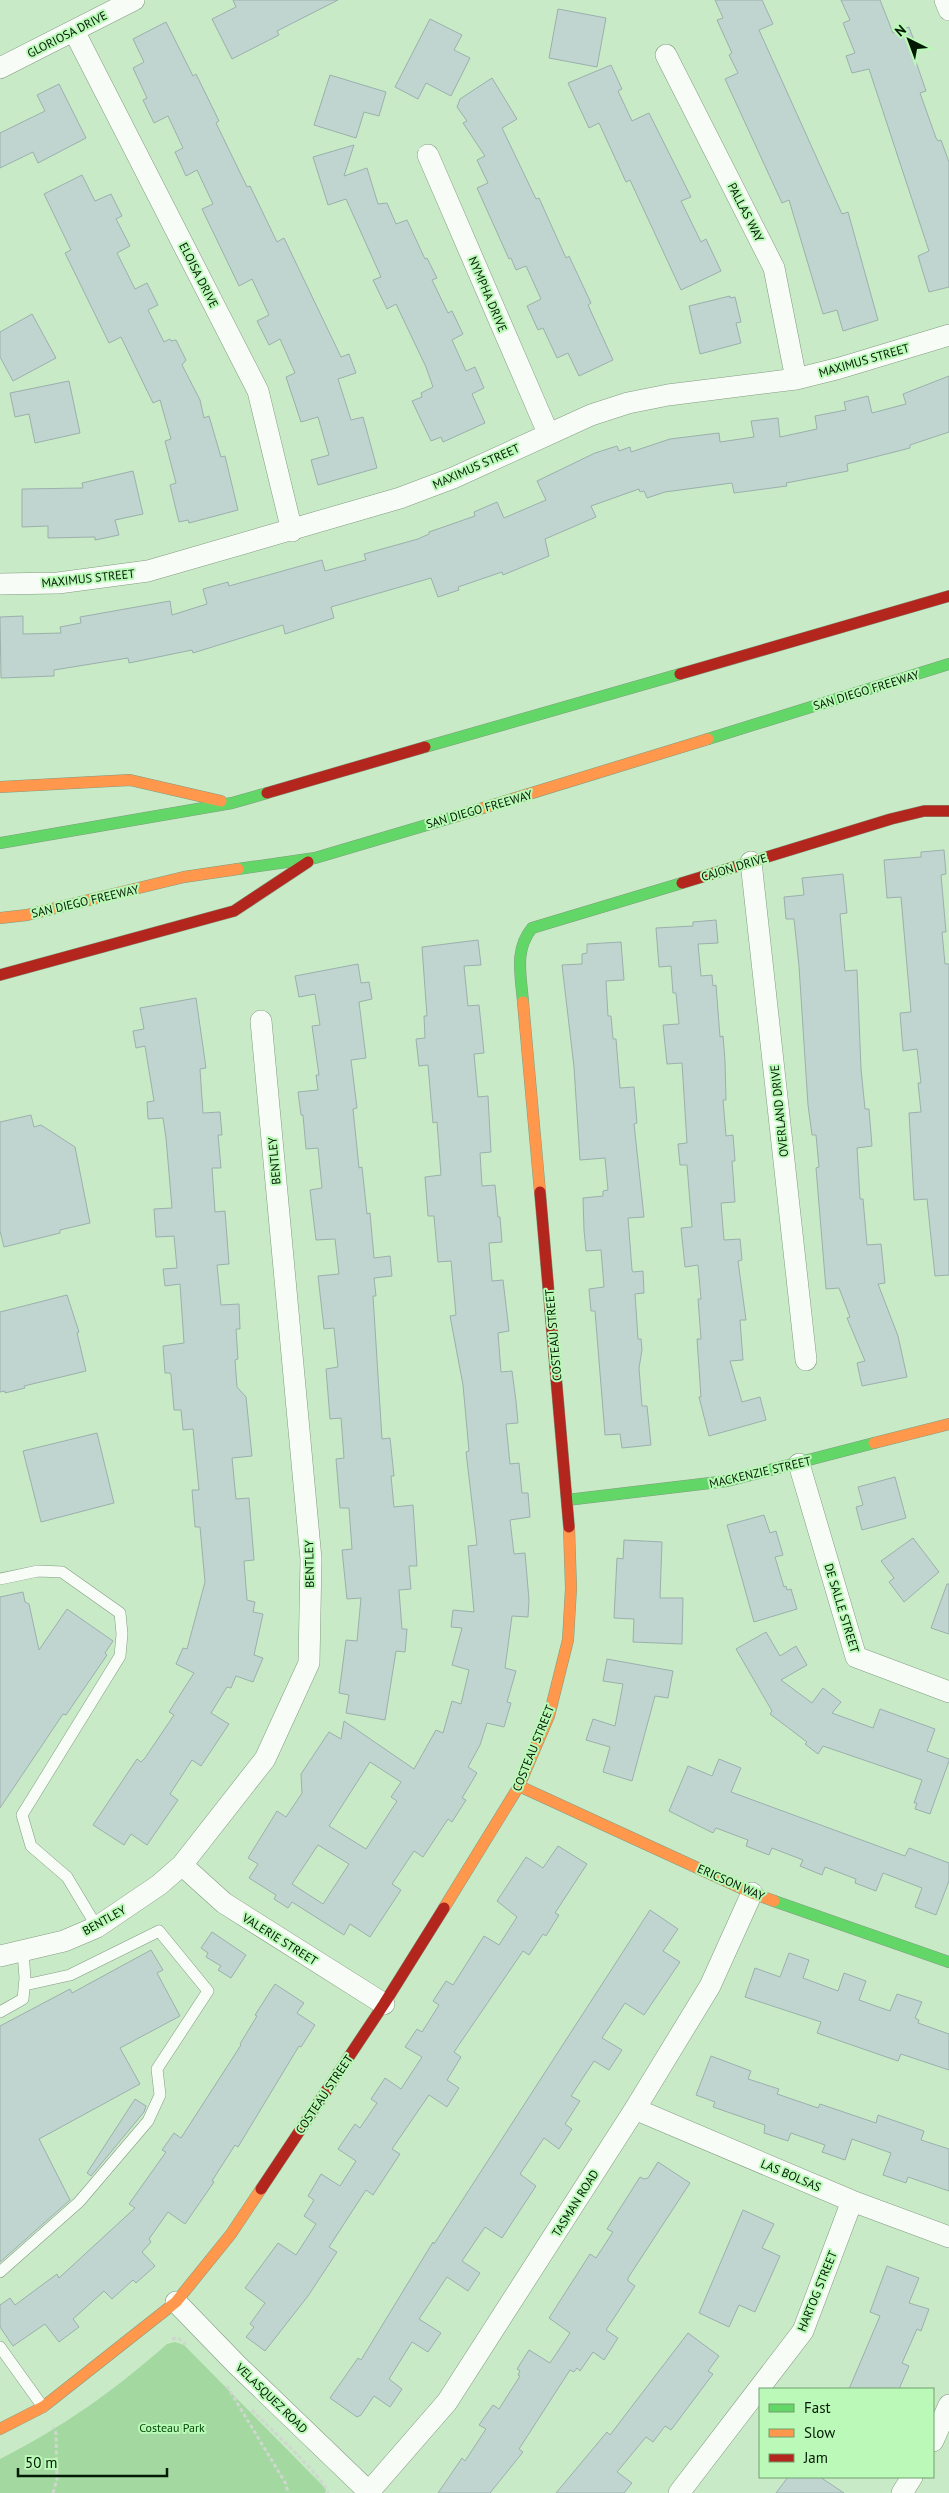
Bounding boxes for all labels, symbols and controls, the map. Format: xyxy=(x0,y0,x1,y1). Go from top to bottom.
street label: GLORIOSA DRIVE xyxy=(25,7,109,61)
north arrow xyxy=(884,15,934,65)
text: N xyxy=(891,21,910,40)
street label: PALLAS WAY xyxy=(725,180,767,244)
street label: ELOISA DRIVE xyxy=(176,240,222,310)
street label: NYMPHA DRIVE xyxy=(465,254,511,334)
street label: MAXIMUS STREET xyxy=(817,340,911,380)
street label: MAXIMUS STREET xyxy=(430,440,522,492)
street label: MAXIMUS STREET xyxy=(41,566,136,590)
street label: SAN DIEGO FREEWAY xyxy=(811,667,921,713)
street label: SAN DIEGO FREEWAY xyxy=(424,787,534,831)
street label: CAJON DRIVE xyxy=(699,850,769,884)
street label: SAN DIEGO FREEWAY xyxy=(30,881,141,921)
street label: OVERLAND DRIVE xyxy=(767,1064,791,1158)
street label: BENTLEY xyxy=(264,1136,284,1185)
street label: COSTEAU STREET xyxy=(541,1288,564,1381)
street label: MACKENZIE STREET xyxy=(708,1453,813,1491)
street label: BENTLEY xyxy=(301,1540,317,1588)
street label: DE SALLE STREET xyxy=(821,1562,863,1655)
street label: COSTEAU STREET xyxy=(509,1702,557,1793)
street label: ERICSON WAY xyxy=(695,1860,767,1904)
street label: BENTLEY xyxy=(80,1902,129,1938)
street label: VALERIE STREET xyxy=(239,1909,321,1968)
street label: COSTEAU STREET xyxy=(292,2051,356,2136)
street label: LAS BOLSAS xyxy=(759,2156,823,2194)
street label: TASMAN ROAD xyxy=(548,2166,602,2239)
street label: HARTOG STREET xyxy=(794,2248,840,2334)
street label: VELASQUEZ ROAD xyxy=(232,2359,311,2436)
legend xyxy=(759,2388,934,2478)
text: Fast xyxy=(804,2398,831,2417)
park label: Costeau Park xyxy=(139,2420,205,2435)
text: Slow xyxy=(804,2423,835,2442)
scale bar xyxy=(18,2446,166,2478)
text: Jam xyxy=(803,2448,828,2467)
text: 50 m xyxy=(25,2453,58,2472)

